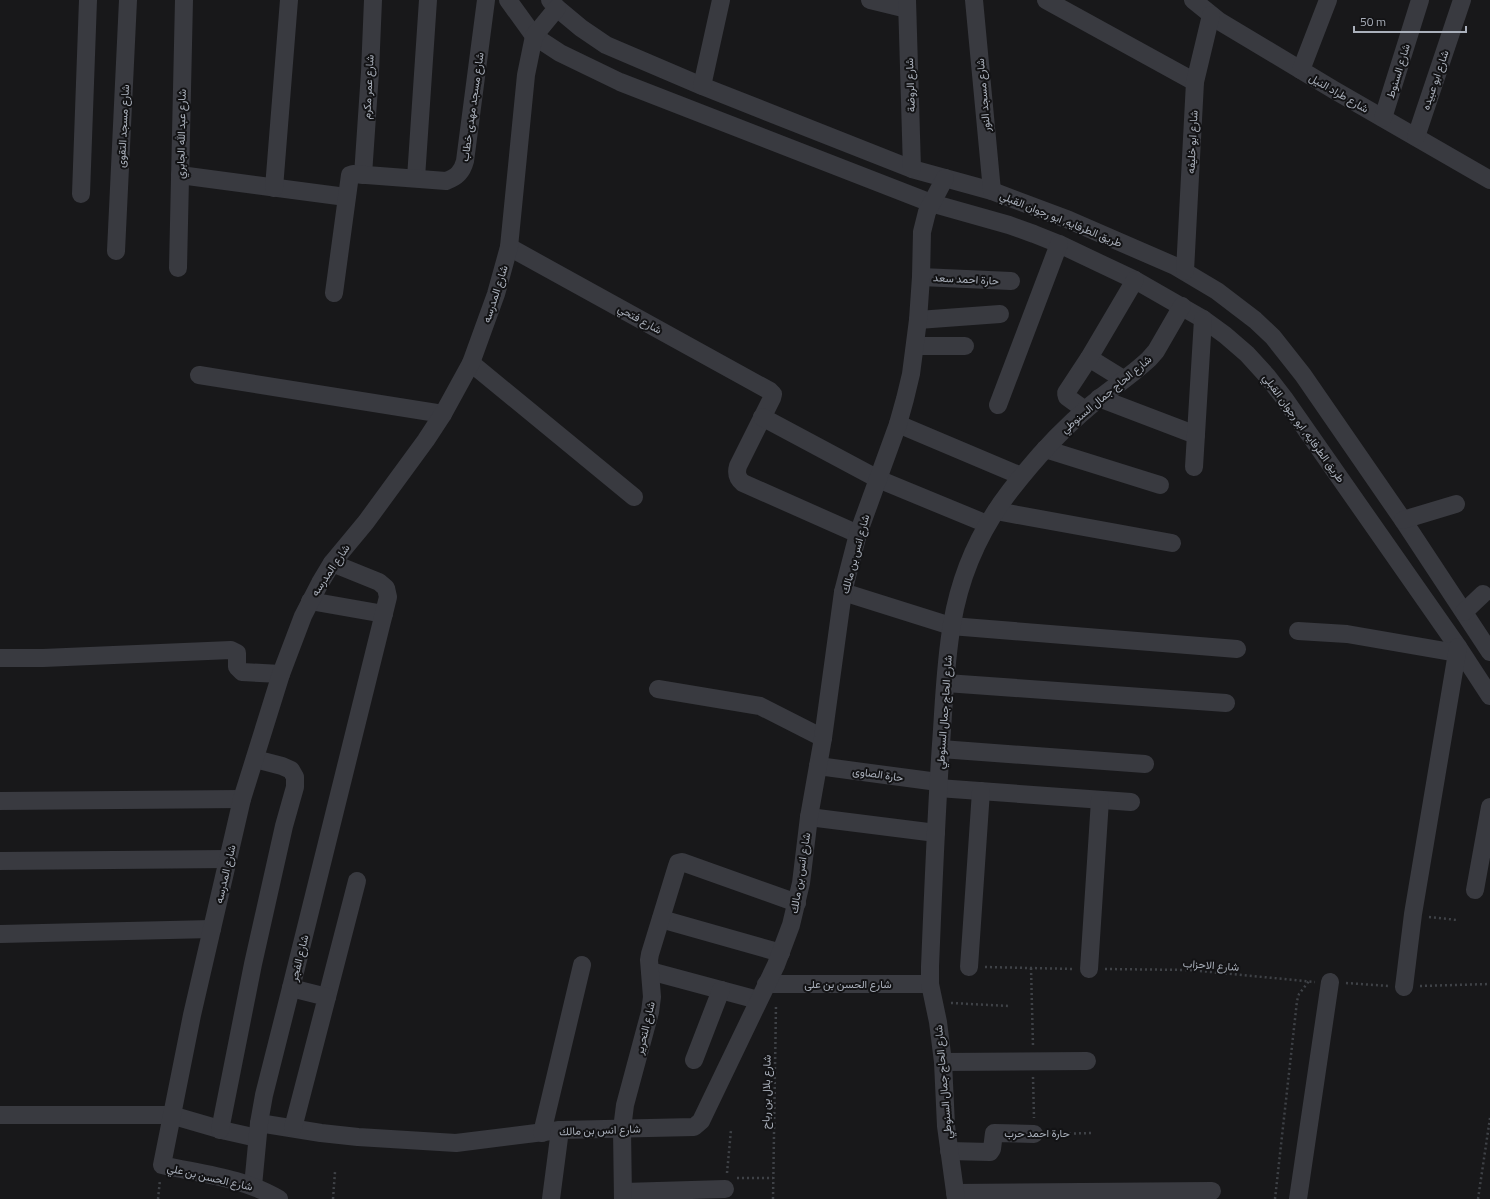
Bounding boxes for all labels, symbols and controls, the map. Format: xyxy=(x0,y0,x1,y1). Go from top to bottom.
scale bar xyxy=(1354,8,1466,34)
text: 50 m xyxy=(1360,12,1386,31)
street label: شارع السنوط xyxy=(1382,41,1414,100)
street label: شارع ابو عبيده xyxy=(1417,48,1453,112)
street label: شارع مسجد مهدى خطاب xyxy=(456,51,488,163)
street label: شارع عمر مكرم xyxy=(358,54,378,120)
street label: شارع الروضة xyxy=(901,57,919,112)
street label: شارع مسجد النور xyxy=(972,57,994,133)
street label: شارع طراد النيل xyxy=(1306,69,1372,117)
street label: شارع مسجد التقوى xyxy=(113,84,133,168)
street label: شارع عبد الله الجابري xyxy=(172,89,192,179)
street label: شارع ابو خليفه xyxy=(1182,109,1202,174)
street label: طريق الطرفايه, ابو رجوان القبلي xyxy=(997,187,1125,253)
street label: شارع المدرسه xyxy=(478,263,512,325)
street label: حارة احمد سعد xyxy=(933,269,999,289)
street label: شارع فتحي xyxy=(614,300,665,340)
street label: شارع الحاج جمال السنوطي xyxy=(1057,351,1156,438)
street label: طريق الطرفايه, ابو رجوان القبلي xyxy=(1258,370,1349,487)
street label: شارع انس بن مالك xyxy=(837,512,873,596)
street label: شارع المدرسه xyxy=(307,541,354,599)
street label: شارع الحاج جمال السنوطي xyxy=(932,654,958,770)
street label: حارة الصاوى xyxy=(851,763,905,785)
street label: شارع انس بن مالك xyxy=(786,831,814,915)
street label: شارع المدرسه xyxy=(210,843,240,905)
street label: شارع الفجر xyxy=(285,933,313,984)
street label: شارع الاحزاب xyxy=(1182,955,1240,975)
street label: شارع الحسن بن على xyxy=(804,976,892,992)
street label: شارع التحرير xyxy=(631,1000,659,1057)
street label: شارع الحاج جمال السنوطي xyxy=(930,1024,958,1140)
street label: شارع بلال بن رباح xyxy=(757,1054,775,1129)
street label: شارع انس بن مالك xyxy=(559,1121,641,1139)
street label: حارة احمد حرب xyxy=(1004,1125,1070,1141)
street label: شارع الحسن بن علي xyxy=(165,1159,255,1197)

